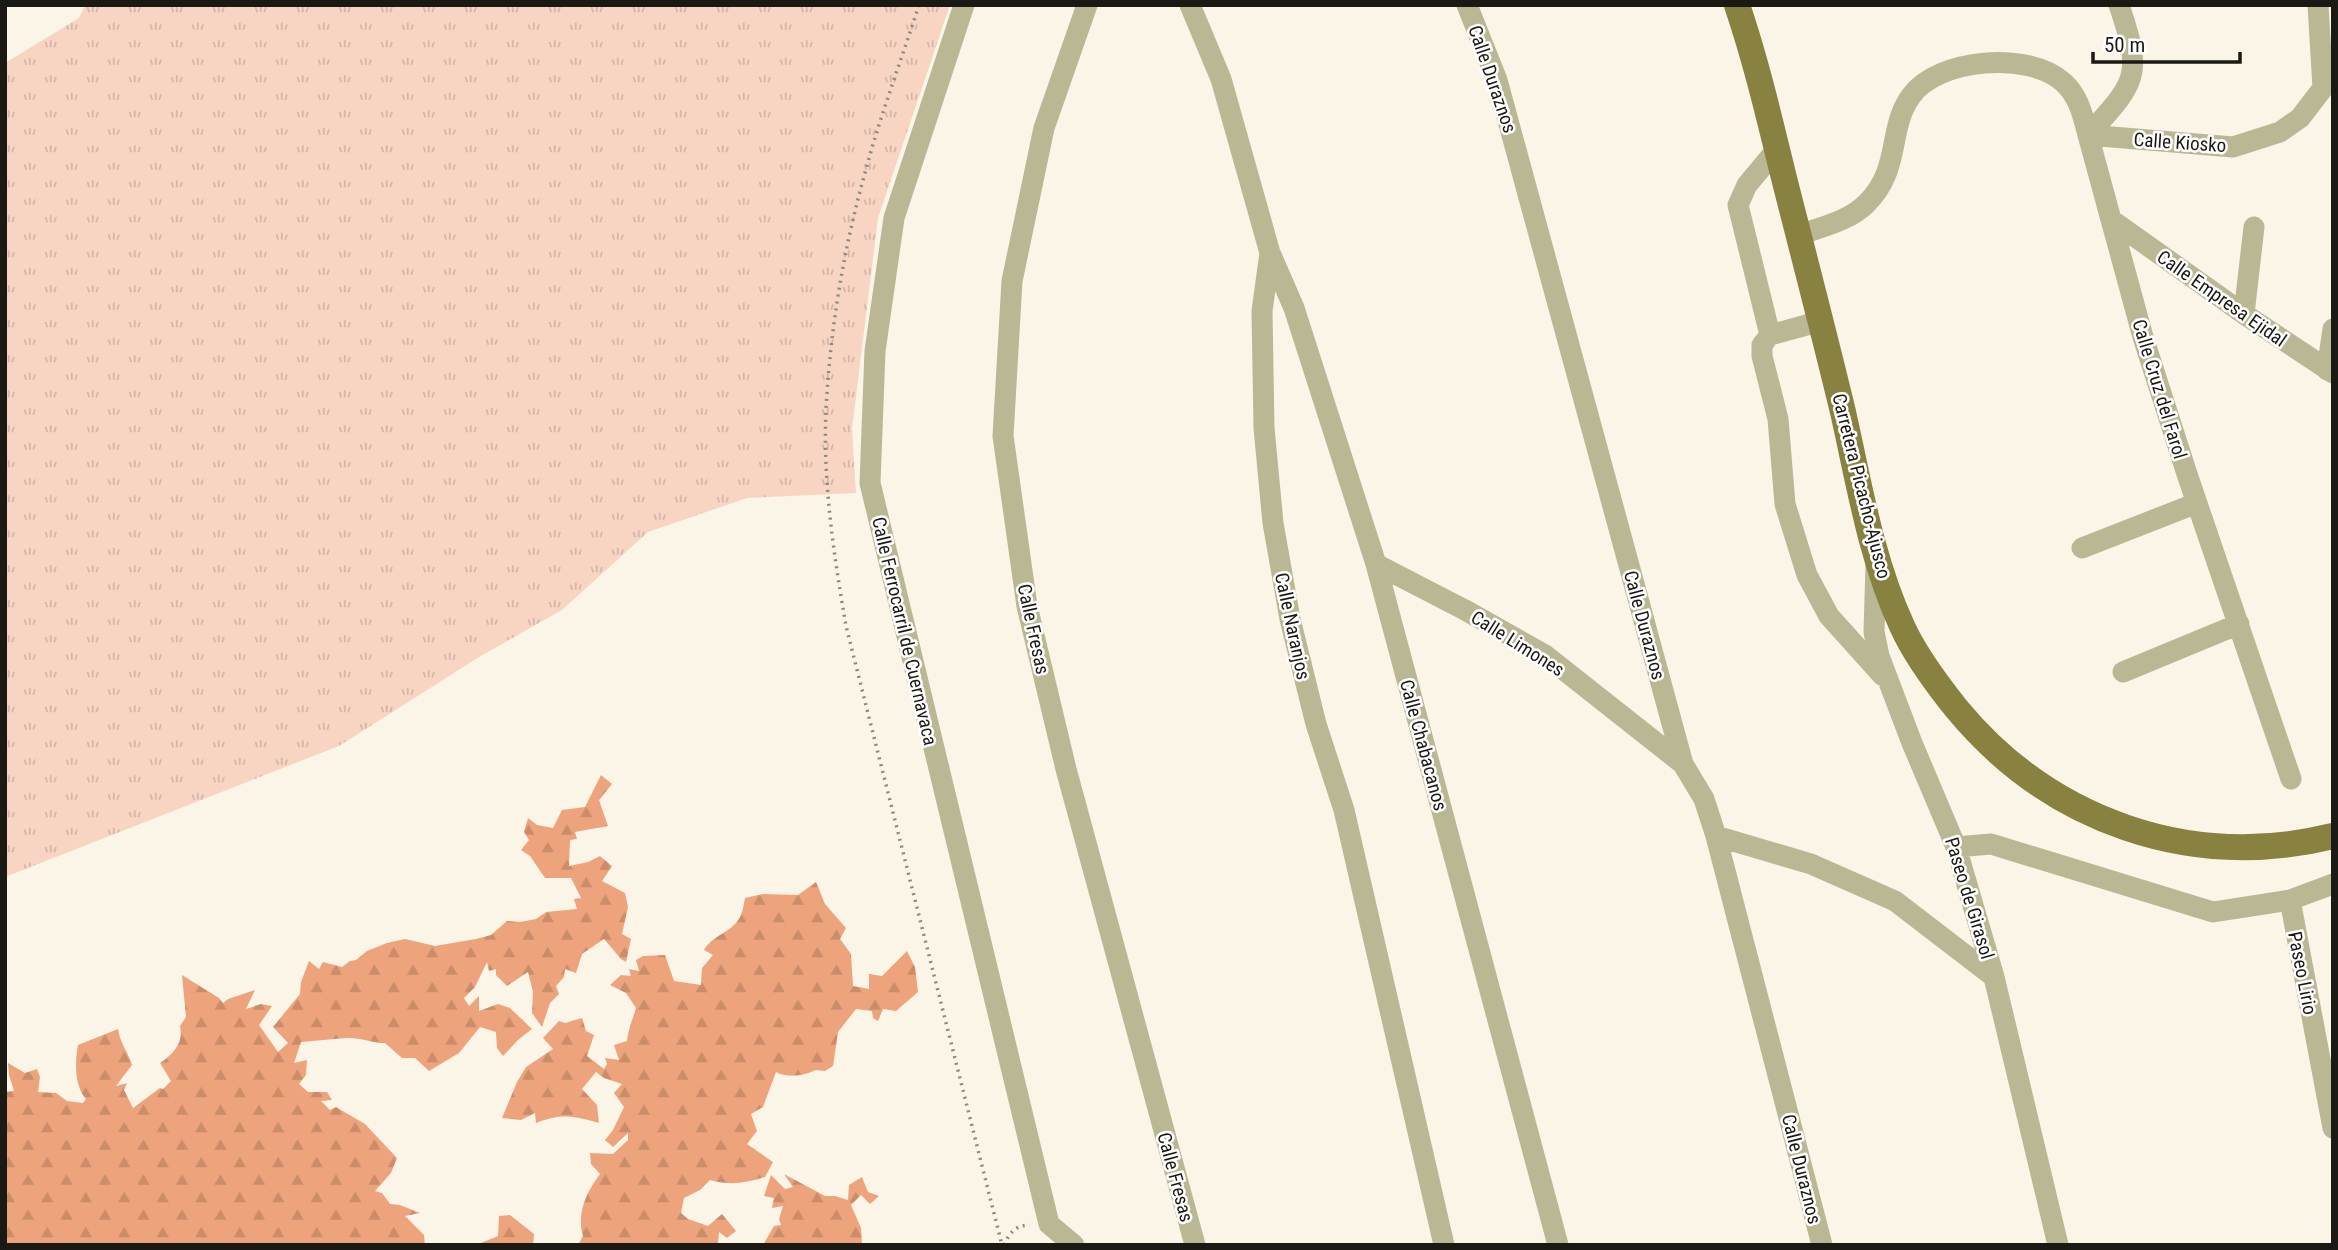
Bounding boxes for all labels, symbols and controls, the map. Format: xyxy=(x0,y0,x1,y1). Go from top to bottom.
scale bar xyxy=(2093,21,2240,65)
street label: Calle Duraznos xyxy=(1463,22,1522,136)
text: 50 m xyxy=(2104,33,2145,57)
street label: Calle Kiosko xyxy=(2133,128,2227,157)
street label: Calle Empresa Ejidal xyxy=(2153,245,2291,352)
street label: Calle Cruz del Farol xyxy=(2127,317,2192,462)
street label: Carretera Picacho-Ajusco xyxy=(1827,391,1896,581)
street label: Calle Ferrocarril de Cuernavaca xyxy=(867,515,942,748)
street label: Calle Duraznos xyxy=(1619,568,1670,682)
street label: Calle Naranjos xyxy=(1270,570,1315,682)
street label: Calle Fresas xyxy=(1013,582,1054,676)
street label: Calle Limones xyxy=(1467,606,1569,681)
street label: Calle Chabacanos xyxy=(1395,677,1452,813)
street label: Paseo de Girasol xyxy=(1940,834,1999,962)
street label: Paseo Lirio xyxy=(2283,930,2322,1017)
street label: Calle Duraznos xyxy=(1777,1112,1826,1226)
street label: Calle Fresas xyxy=(1153,1130,1198,1224)

